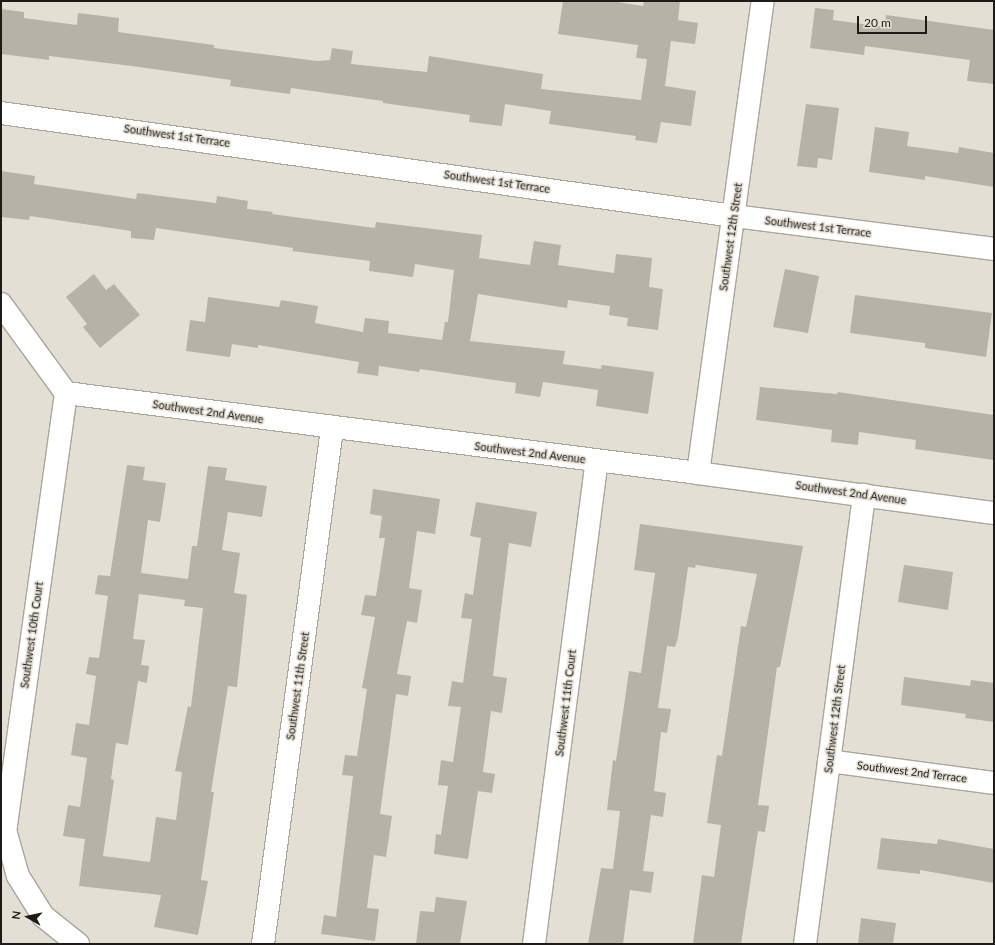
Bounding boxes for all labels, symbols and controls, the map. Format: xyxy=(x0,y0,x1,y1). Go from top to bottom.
scale bar xyxy=(859,8,929,34)
text: 20 m xyxy=(864,15,891,30)
street label: Southwest 1st Terrace xyxy=(123,122,231,150)
street label: Southwest 1st Terrace xyxy=(443,168,551,196)
street label: Southwest 12th Street xyxy=(717,182,745,292)
street label: Southwest 1st Terrace xyxy=(764,214,872,240)
street label: Southwest 2nd Avenue xyxy=(152,398,264,426)
street label: Southwest 2nd Avenue xyxy=(474,440,586,466)
street label: Southwest 2nd Avenue xyxy=(795,479,907,507)
street label: Southwest 10th Court xyxy=(18,581,46,689)
street label: Southwest 11th Street xyxy=(284,631,312,741)
street label: Southwest 11th Court xyxy=(553,649,579,757)
street label: Southwest 12th Street xyxy=(822,664,848,774)
street label: Southwest 2nd Terrace xyxy=(856,759,968,785)
north arrow xyxy=(8,897,48,937)
text: N xyxy=(9,910,23,920)

